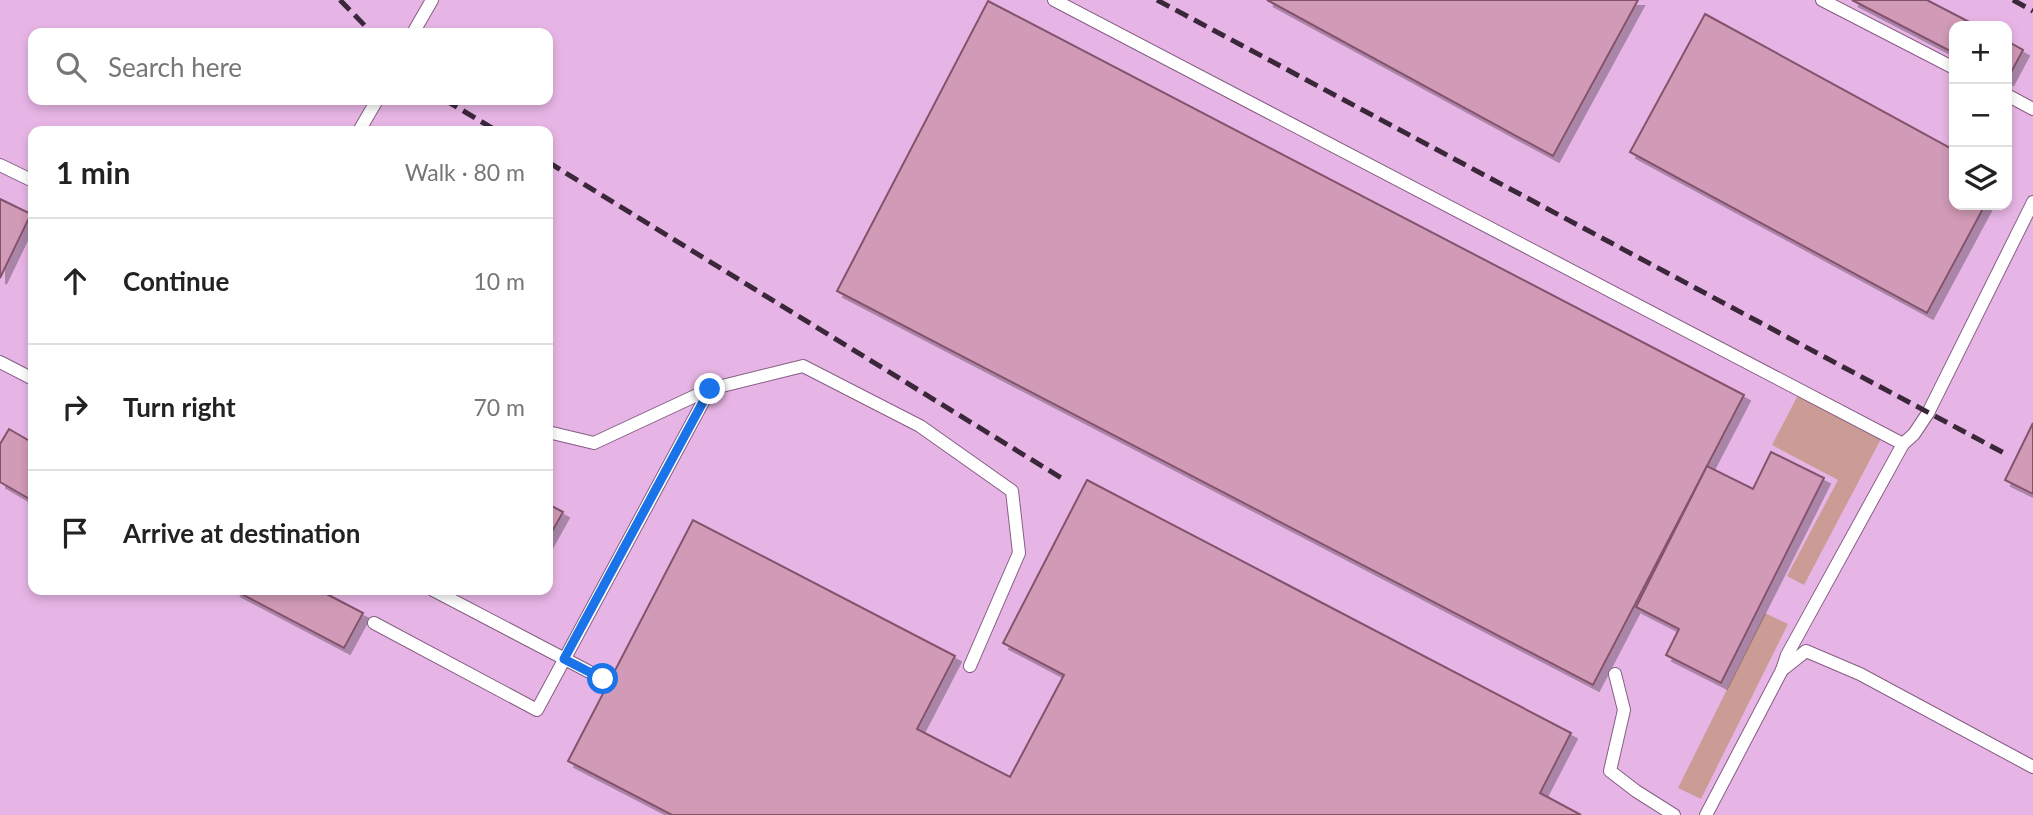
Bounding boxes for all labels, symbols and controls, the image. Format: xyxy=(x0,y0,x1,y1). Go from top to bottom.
map controls xyxy=(1949,21,2012,210)
button: + xyxy=(1949,21,2012,84)
search box xyxy=(28,28,553,105)
icon: search xyxy=(52,48,90,86)
text: Search here xyxy=(108,51,242,83)
button: − xyxy=(1949,84,2012,147)
button: layers xyxy=(1949,147,2012,210)
text: 1 min xyxy=(56,154,130,190)
text: Walk · 80 m xyxy=(405,158,525,186)
icon: ahead xyxy=(56,262,94,300)
text: Continue xyxy=(123,265,229,297)
text: 10 m xyxy=(474,267,525,295)
route end xyxy=(694,373,725,404)
icon: right xyxy=(56,388,94,426)
text: Turn right xyxy=(123,391,236,423)
text: 70 m xyxy=(474,393,525,421)
icon: arrive xyxy=(56,514,94,552)
text: Arrive at destination xyxy=(123,517,360,549)
route start xyxy=(587,663,618,694)

